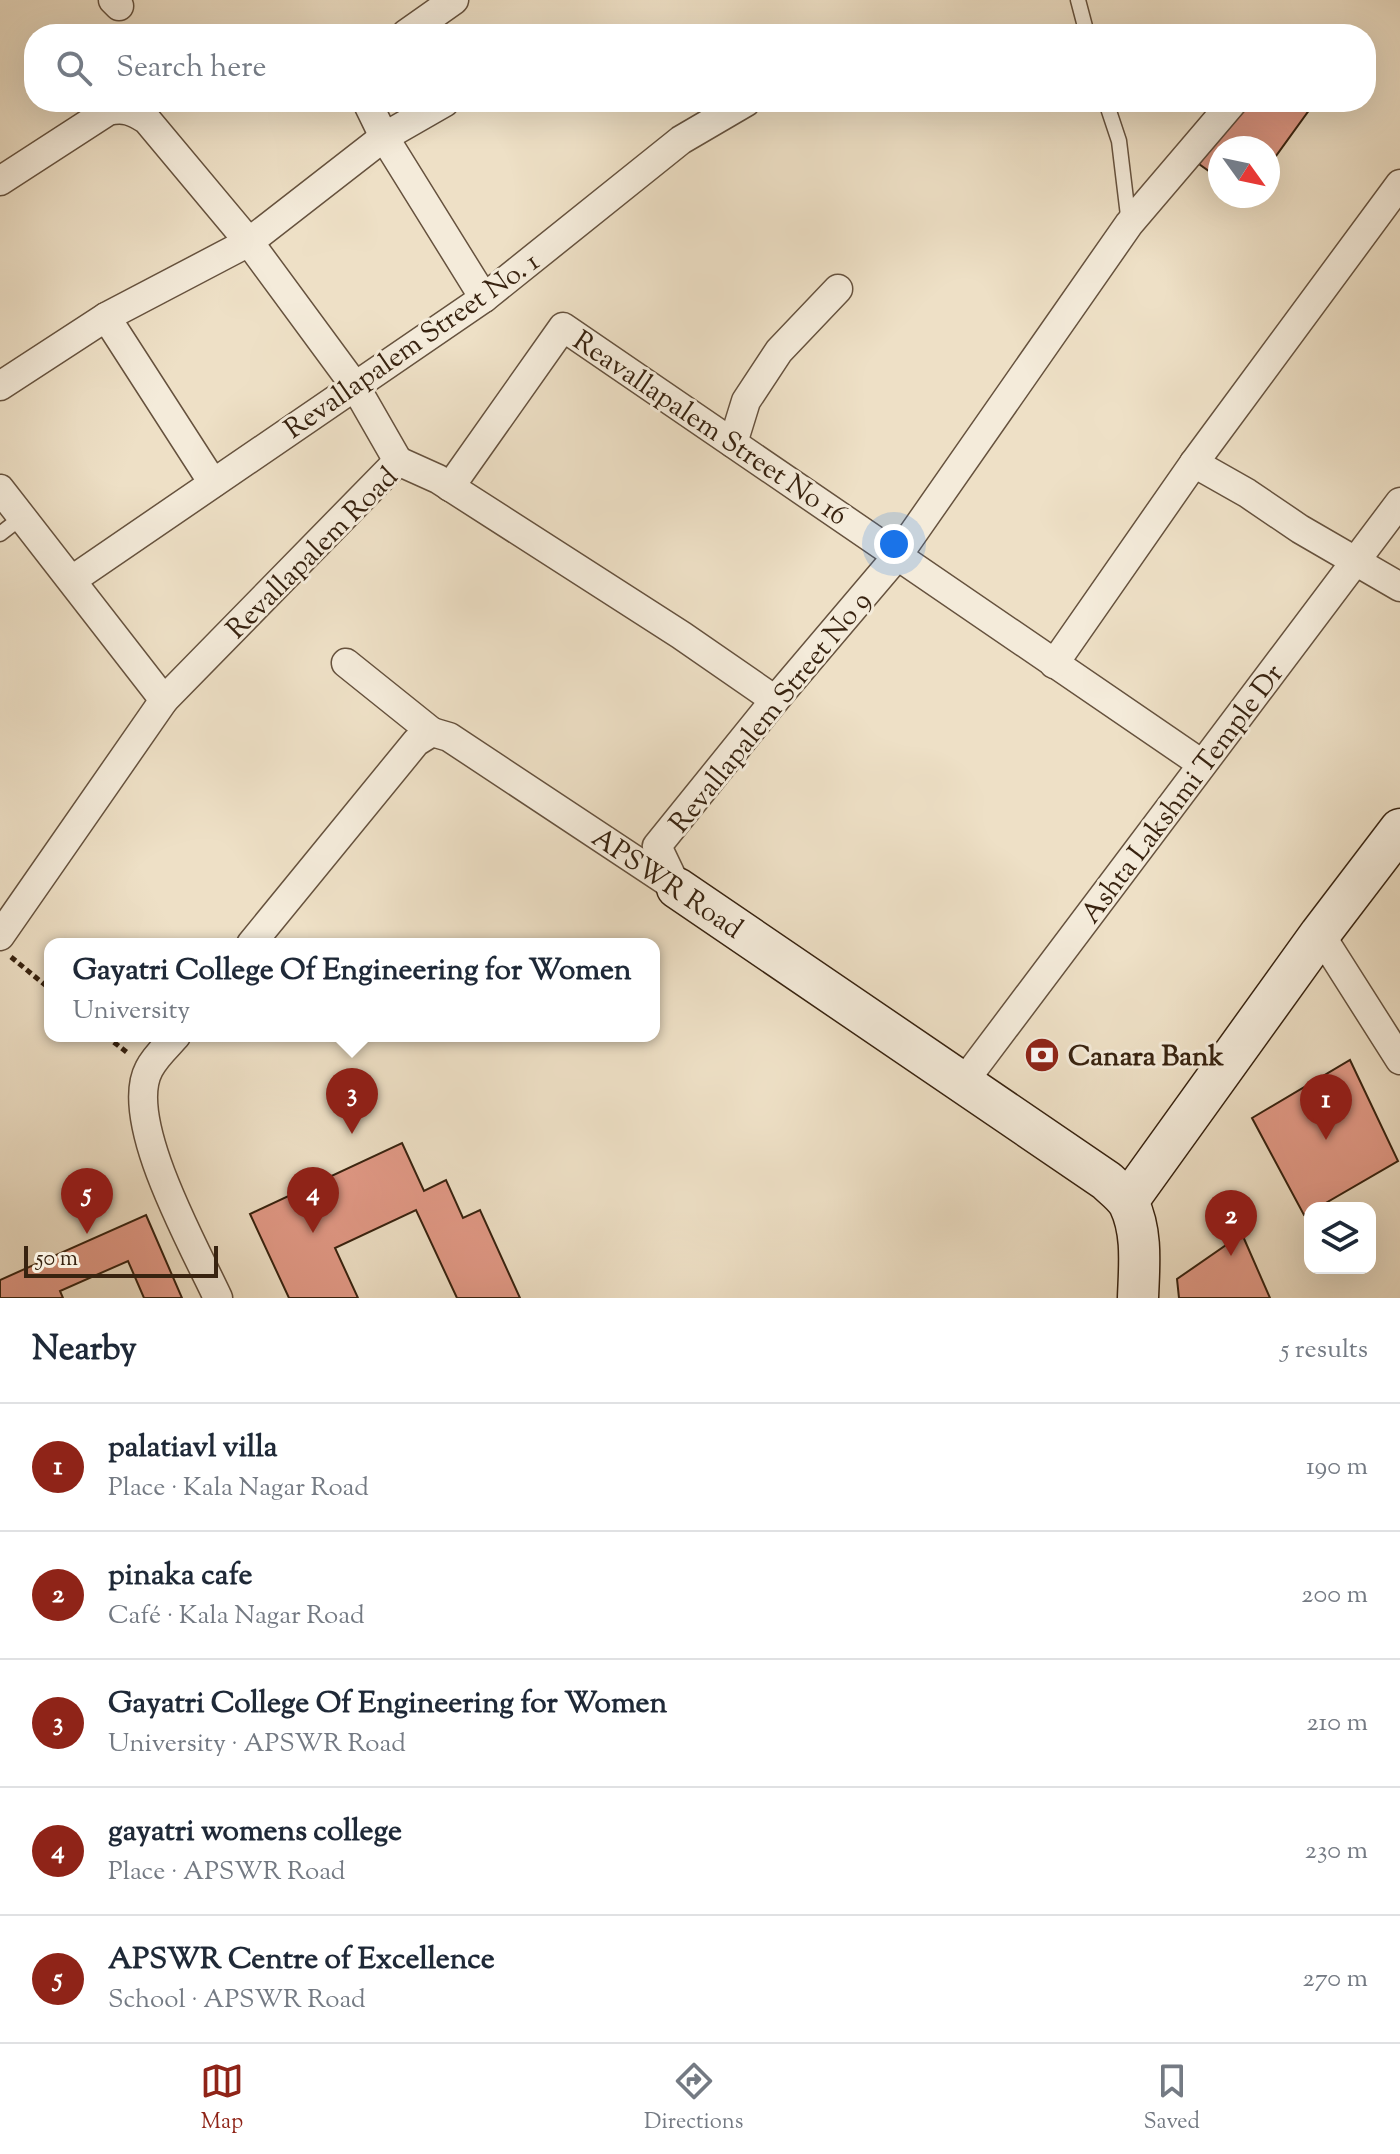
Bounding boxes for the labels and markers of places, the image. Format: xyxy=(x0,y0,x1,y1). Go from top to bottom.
bank icon: Canara Bank xyxy=(1023,1036,1061,1074)
place label: Canara Bank xyxy=(1068,1038,1225,1078)
pin: 3 xyxy=(326,1068,378,1134)
pin: 1 xyxy=(1300,1074,1352,1140)
pin: 4 xyxy=(287,1167,339,1233)
pin: 5 xyxy=(61,1168,113,1234)
pin: 2 xyxy=(1205,1190,1257,1256)

